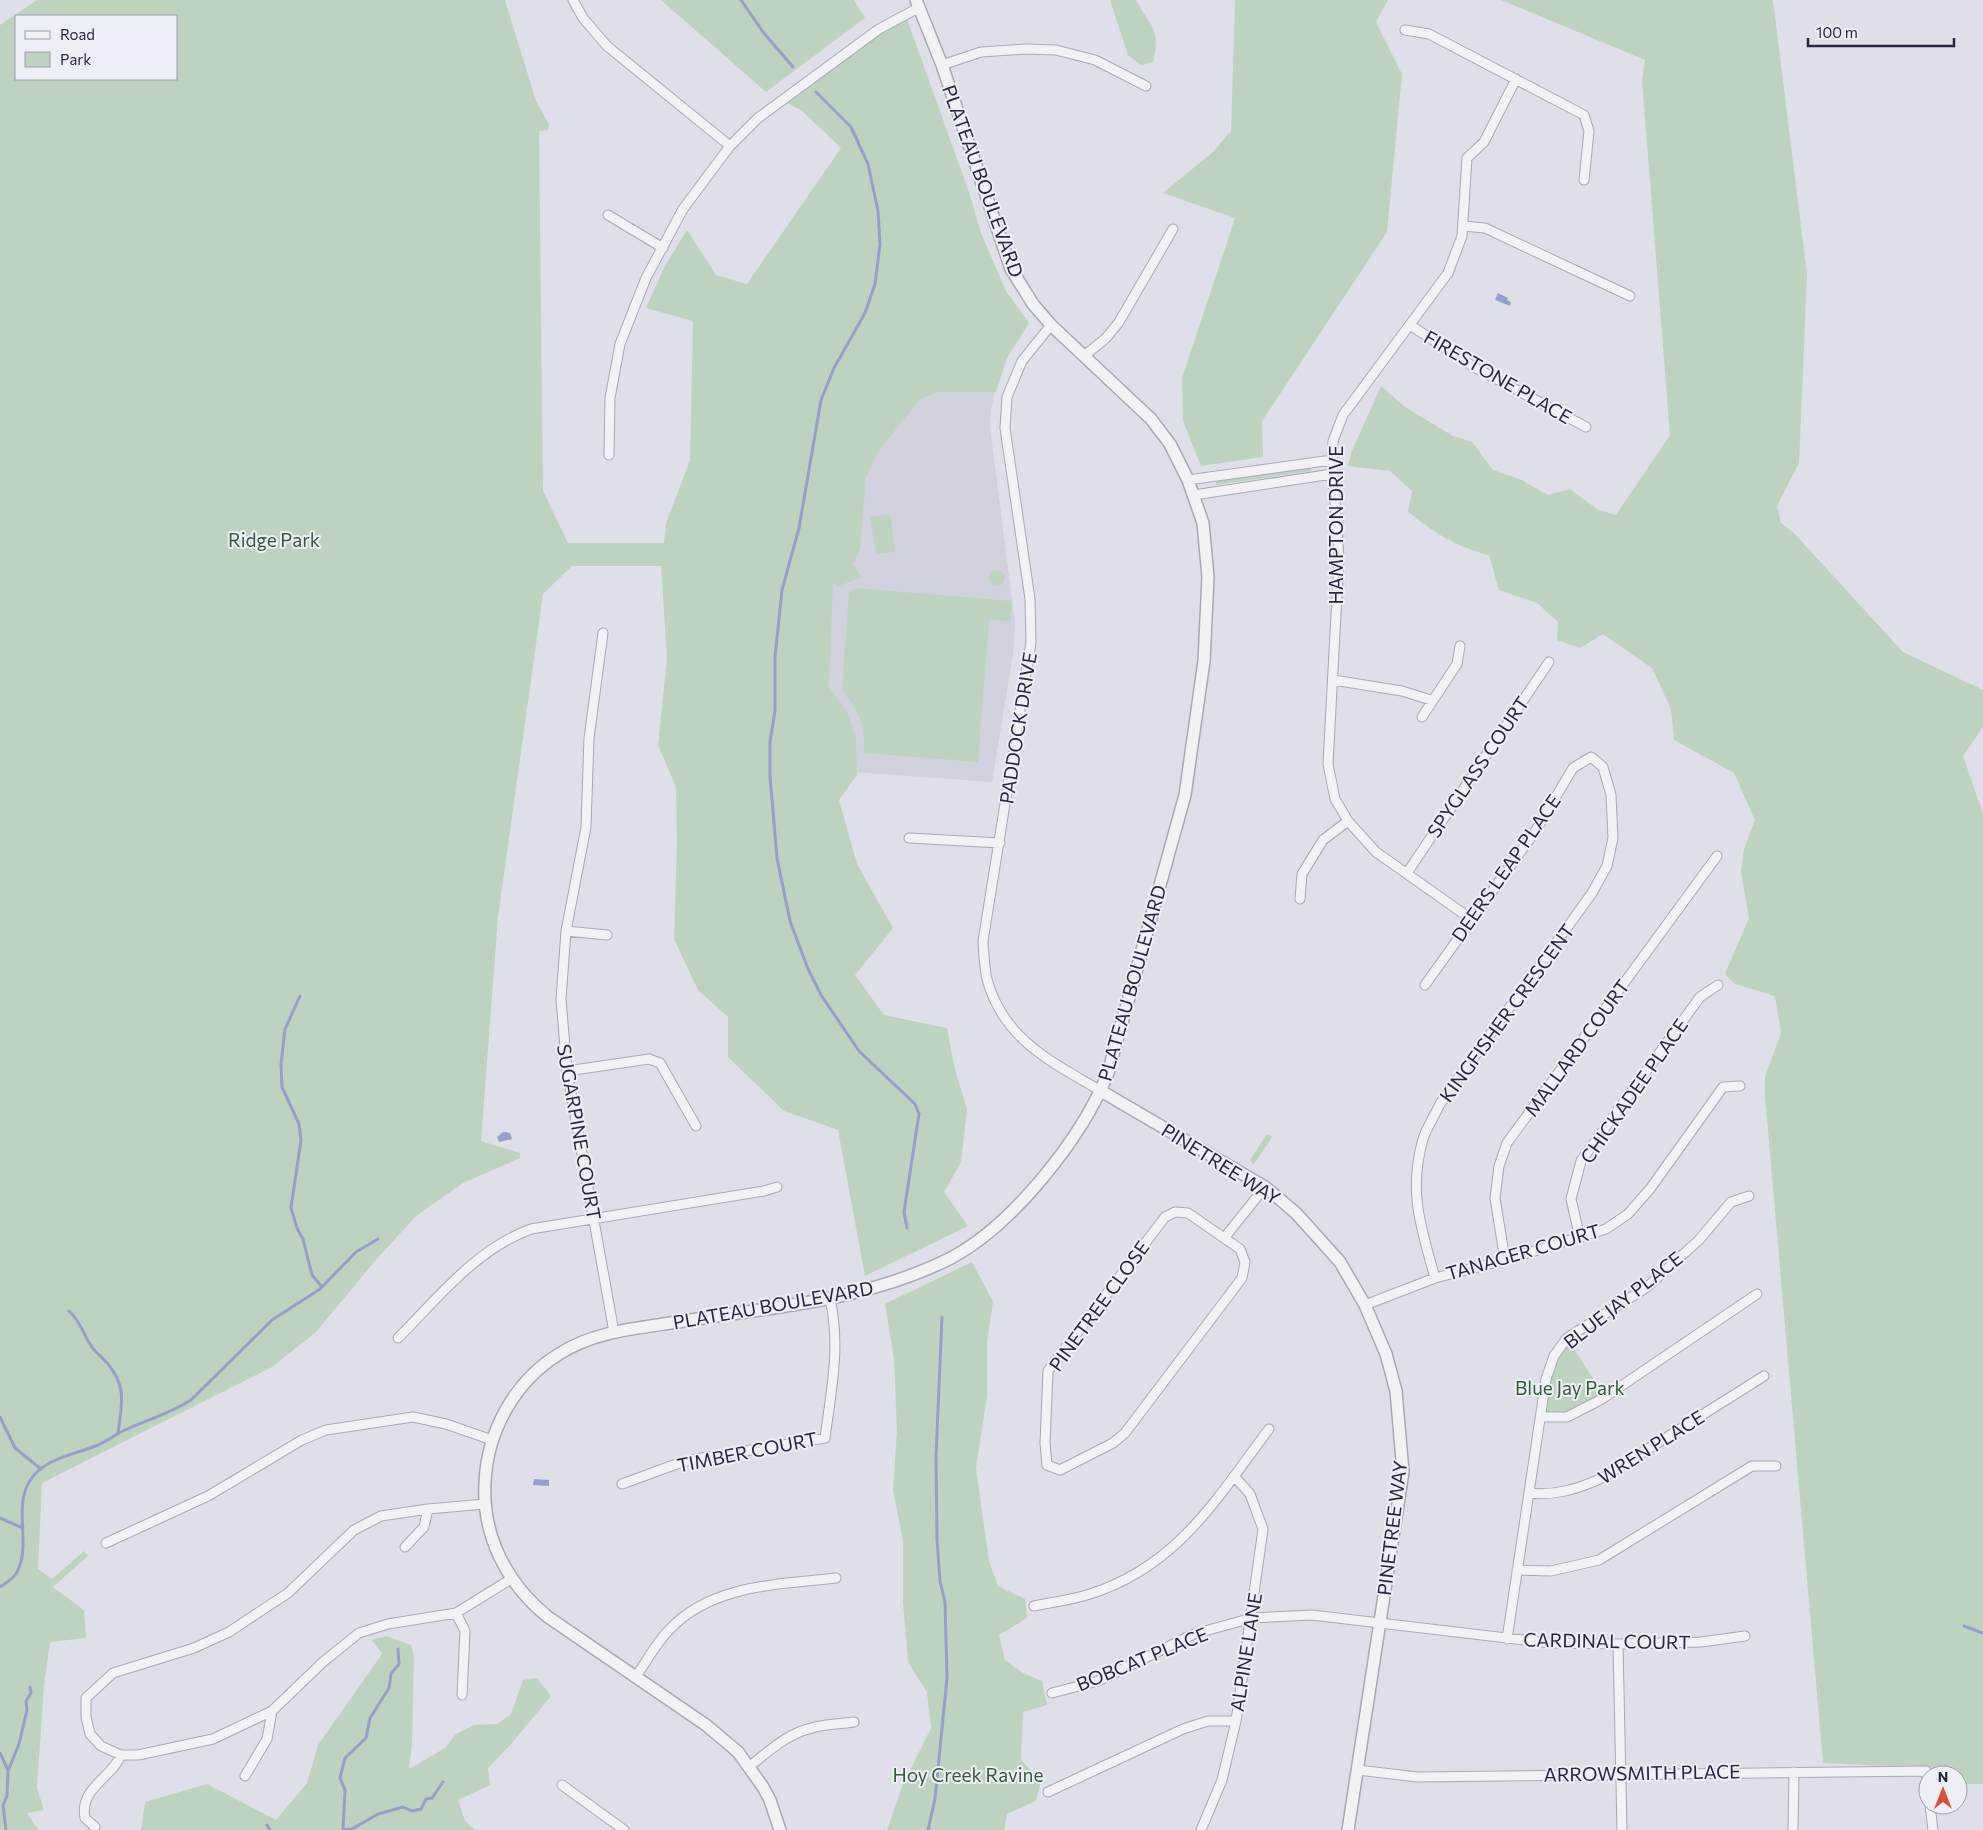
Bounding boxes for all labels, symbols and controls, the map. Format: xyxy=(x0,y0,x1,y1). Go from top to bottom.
legend xyxy=(15,15,178,80)
scale bar xyxy=(1808,15,1954,47)
text: 100 m xyxy=(1816,23,1858,41)
text: Road xyxy=(60,25,95,43)
text: Park xyxy=(60,50,91,68)
street label: PLATEAU BOULEVARD xyxy=(938,81,1029,280)
street label: FIRESTONE PLACE xyxy=(1420,325,1576,428)
street label: HAMPTON DRIVE xyxy=(1324,446,1347,604)
park label: Ridge Park xyxy=(228,528,320,551)
street label: PADDOCK DRIVE xyxy=(994,650,1041,805)
street label: SPYGLASS COURT xyxy=(1422,692,1533,842)
street label: DEERS LEAP PLACE xyxy=(1446,790,1565,946)
street label: PLATEAU BOULEVARD xyxy=(1092,882,1171,1084)
street label: KINGFISHER CRESCENT xyxy=(1434,919,1579,1106)
street label: MALLARD COURT xyxy=(1519,975,1634,1121)
street label: CHICKADEE PLACE xyxy=(1575,1014,1692,1167)
street label: SUGARPINE COURT xyxy=(553,1042,606,1222)
street label: PINETREE WAY xyxy=(1158,1118,1285,1209)
street label: TANAGER COURT xyxy=(1443,1219,1602,1284)
street label: PINETREE CLOSE xyxy=(1044,1236,1154,1375)
street label: BLUE JAY PLACE xyxy=(1559,1246,1687,1353)
street label: PLATEAU BOULEVARD xyxy=(671,1276,875,1333)
park label: Blue Jay Park xyxy=(1515,1376,1625,1399)
street label: WREN PLACE xyxy=(1593,1405,1708,1488)
street label: TIMBER COURT xyxy=(675,1427,819,1476)
street label: PINETREE WAY xyxy=(1372,1459,1411,1597)
street label: ALPINE LANE xyxy=(1225,1591,1266,1713)
street label: BOBCAT PLACE xyxy=(1073,1622,1211,1695)
street label: CARDINAL COURT xyxy=(1523,1628,1691,1653)
street label: ARROWSMITH PLACE xyxy=(1543,1759,1741,1786)
park label: Hoy Creek Ravine xyxy=(893,1763,1043,1786)
north arrow xyxy=(1918,1765,1968,1815)
text: N xyxy=(1938,1768,1948,1785)

